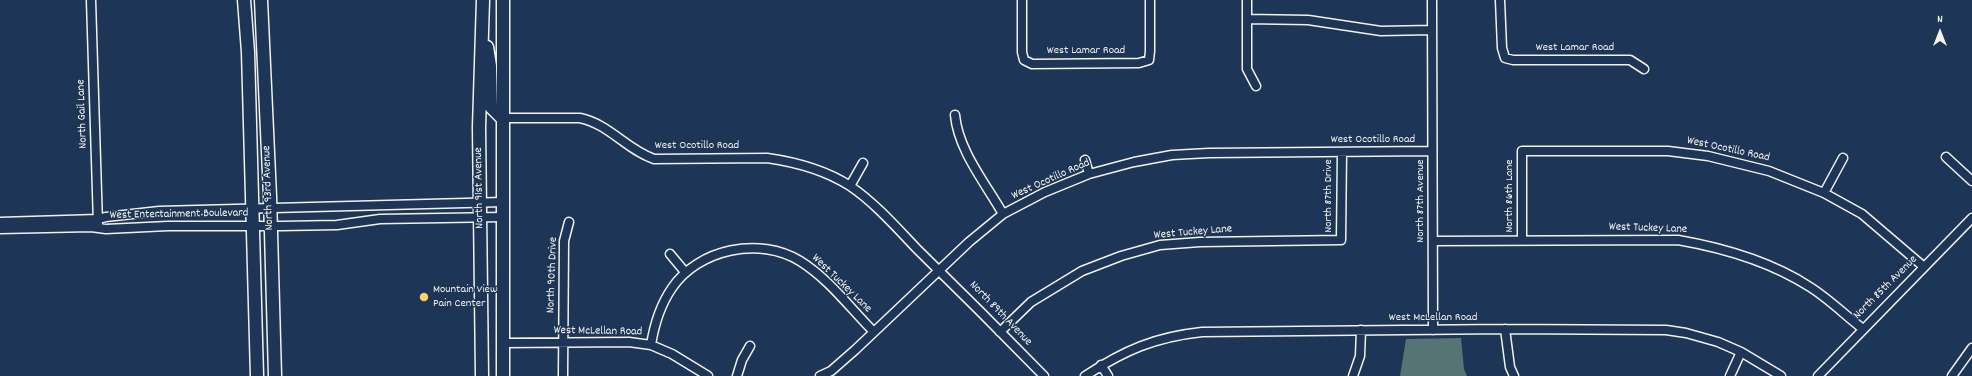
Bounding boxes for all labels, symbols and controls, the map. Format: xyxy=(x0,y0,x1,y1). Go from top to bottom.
north arrow xyxy=(1920,12,1960,52)
text: N xyxy=(1937,12,1943,28)
street label: West Lamar Road xyxy=(1536,41,1614,55)
street label: West Lamar Road xyxy=(1047,44,1125,58)
street label: North Gail Lane xyxy=(75,79,91,149)
street label: West Ocotillo Road xyxy=(1331,133,1415,147)
street label: West Ocotillo Road xyxy=(1685,134,1771,166)
street label: West Ocotillo Road xyxy=(655,139,739,153)
street label: North 93rd Avenue xyxy=(260,145,278,231)
street label: North 91st Avenue xyxy=(472,147,488,229)
street label: West Ocotillo Road xyxy=(1010,156,1092,204)
street label: North 87th Drive xyxy=(1322,159,1336,233)
street label: North 87th Avenue xyxy=(1414,159,1428,243)
street label: North 86th Lane xyxy=(1503,159,1517,233)
street label: West Entertainment Boulevard xyxy=(110,207,248,223)
street label: West Tuckey Lane xyxy=(1609,220,1687,238)
street label: West Tuckey Lane xyxy=(1153,222,1233,244)
street label: North 90th Drive xyxy=(544,237,562,313)
street label: West Tuckey Lane xyxy=(808,252,874,316)
street label: North 85th Avenue xyxy=(1851,253,1921,323)
street label: North 89th Avenue xyxy=(966,279,1034,349)
place label: Mountain View Pain Center xyxy=(433,283,498,311)
marker: Mountain View Pain Center xyxy=(418,291,430,303)
street label: West McLellan Road xyxy=(1389,311,1477,325)
street label: West McLellan Road xyxy=(554,324,642,340)

